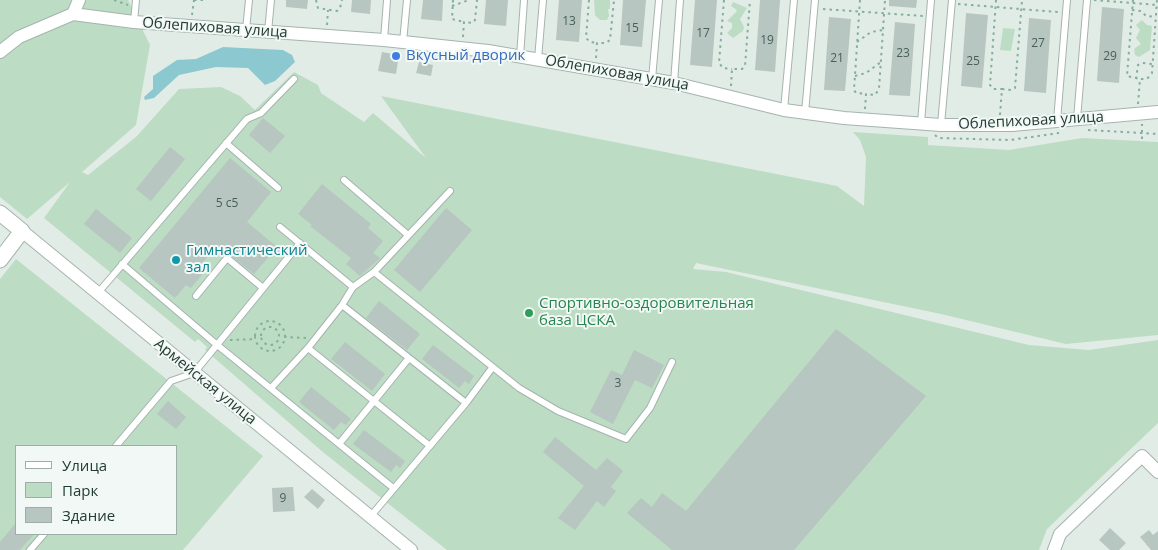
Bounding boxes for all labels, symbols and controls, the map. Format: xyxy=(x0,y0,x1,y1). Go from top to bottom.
street label: Облепиховая улица xyxy=(142,14,288,42)
house number: 13 xyxy=(562,15,576,29)
house number: 15 xyxy=(625,22,639,36)
house number: 17 xyxy=(696,27,710,41)
house number: 19 xyxy=(760,34,774,48)
house number: 27 xyxy=(1031,37,1045,51)
place label: Вкусный дворик xyxy=(406,47,525,65)
house number: 23 xyxy=(896,47,910,61)
marker: Вкусный дворик xyxy=(390,50,402,62)
house number: 29 xyxy=(1103,50,1117,64)
street label: Облепиховая улица xyxy=(544,51,690,95)
house number: 21 xyxy=(830,52,844,66)
house number: 25 xyxy=(966,55,980,69)
street label: Облепиховая улица xyxy=(958,108,1104,134)
house number: 5 с5 xyxy=(216,197,238,211)
place label: Гимнастический зал xyxy=(186,242,307,277)
marker: Гимнастический зал xyxy=(170,254,182,266)
place label: Спортивно-оздоровительная база ЦСКА xyxy=(539,295,754,330)
marker: Спортивно-оздоровительная база ЦСКА xyxy=(523,307,535,319)
street label: Армейская улица xyxy=(150,335,260,429)
house number: 3 xyxy=(615,377,621,391)
legend xyxy=(15,445,178,535)
text: Улица xyxy=(62,455,107,475)
text: Парк xyxy=(62,480,98,500)
house number: 9 xyxy=(280,492,286,506)
text: Здание xyxy=(62,505,115,525)

